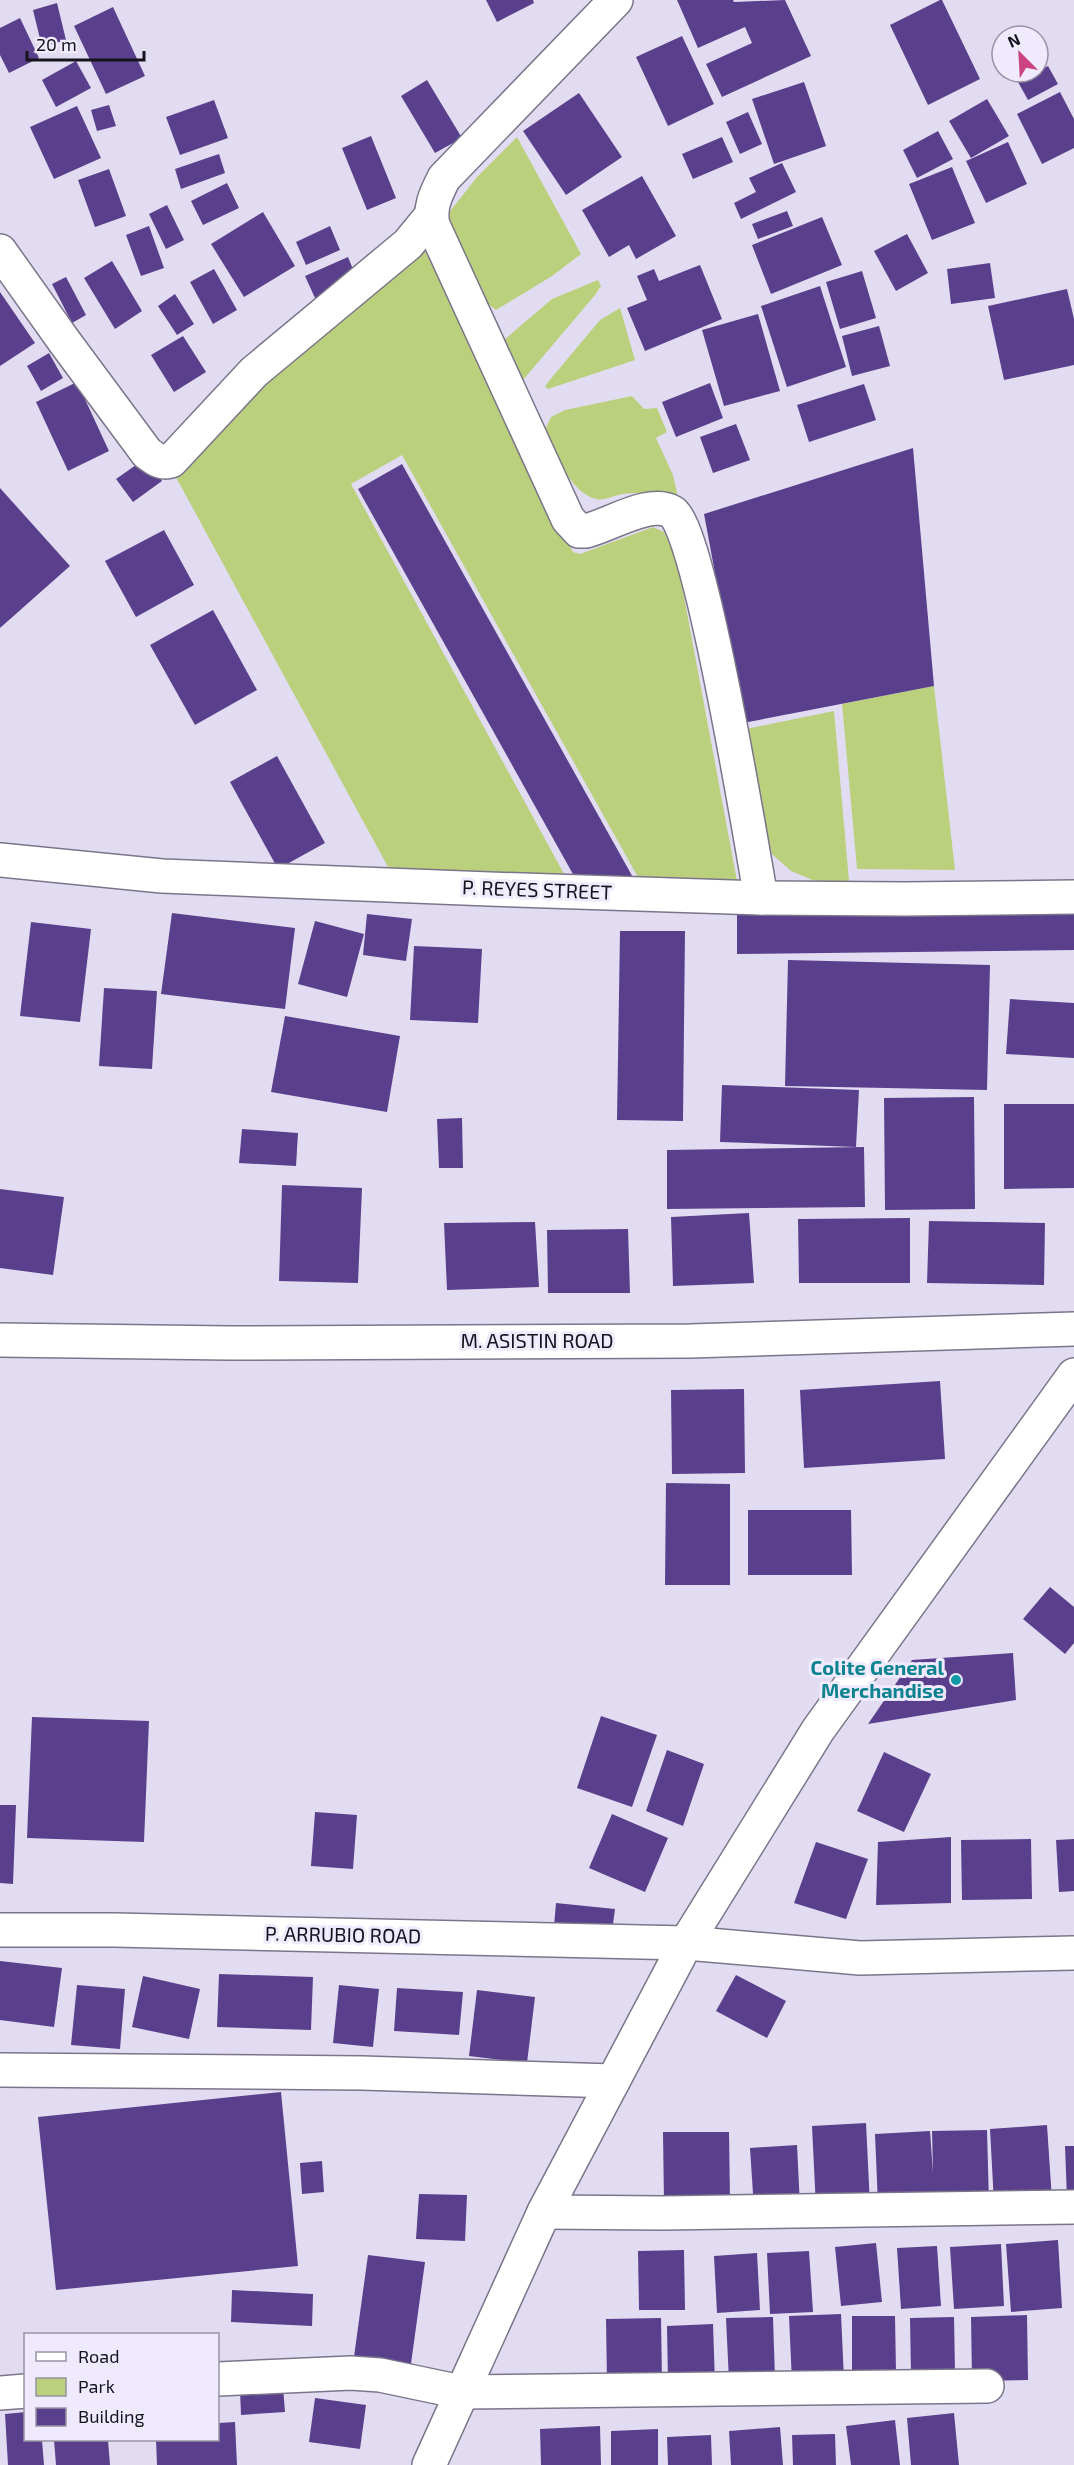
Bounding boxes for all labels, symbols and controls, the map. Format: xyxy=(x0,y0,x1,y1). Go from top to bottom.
scale bar xyxy=(27,24,144,62)
north arrow xyxy=(990,24,1050,84)
text: N xyxy=(1005,29,1023,51)
text: 20 m xyxy=(36,33,77,55)
street label: P. REYES STREET xyxy=(462,874,613,904)
street label: M. ASISTIN ROAD xyxy=(461,1328,614,1352)
place label: Colite General Merchandise xyxy=(811,1655,944,1702)
marker: Colite General Merchandise xyxy=(949,1673,963,1687)
street label: P. ARRUBIO ROAD xyxy=(265,1921,421,1947)
legend xyxy=(24,2333,219,2441)
text: Road xyxy=(78,2345,119,2367)
text: Park xyxy=(78,2375,115,2397)
text: Building xyxy=(78,2405,145,2427)

